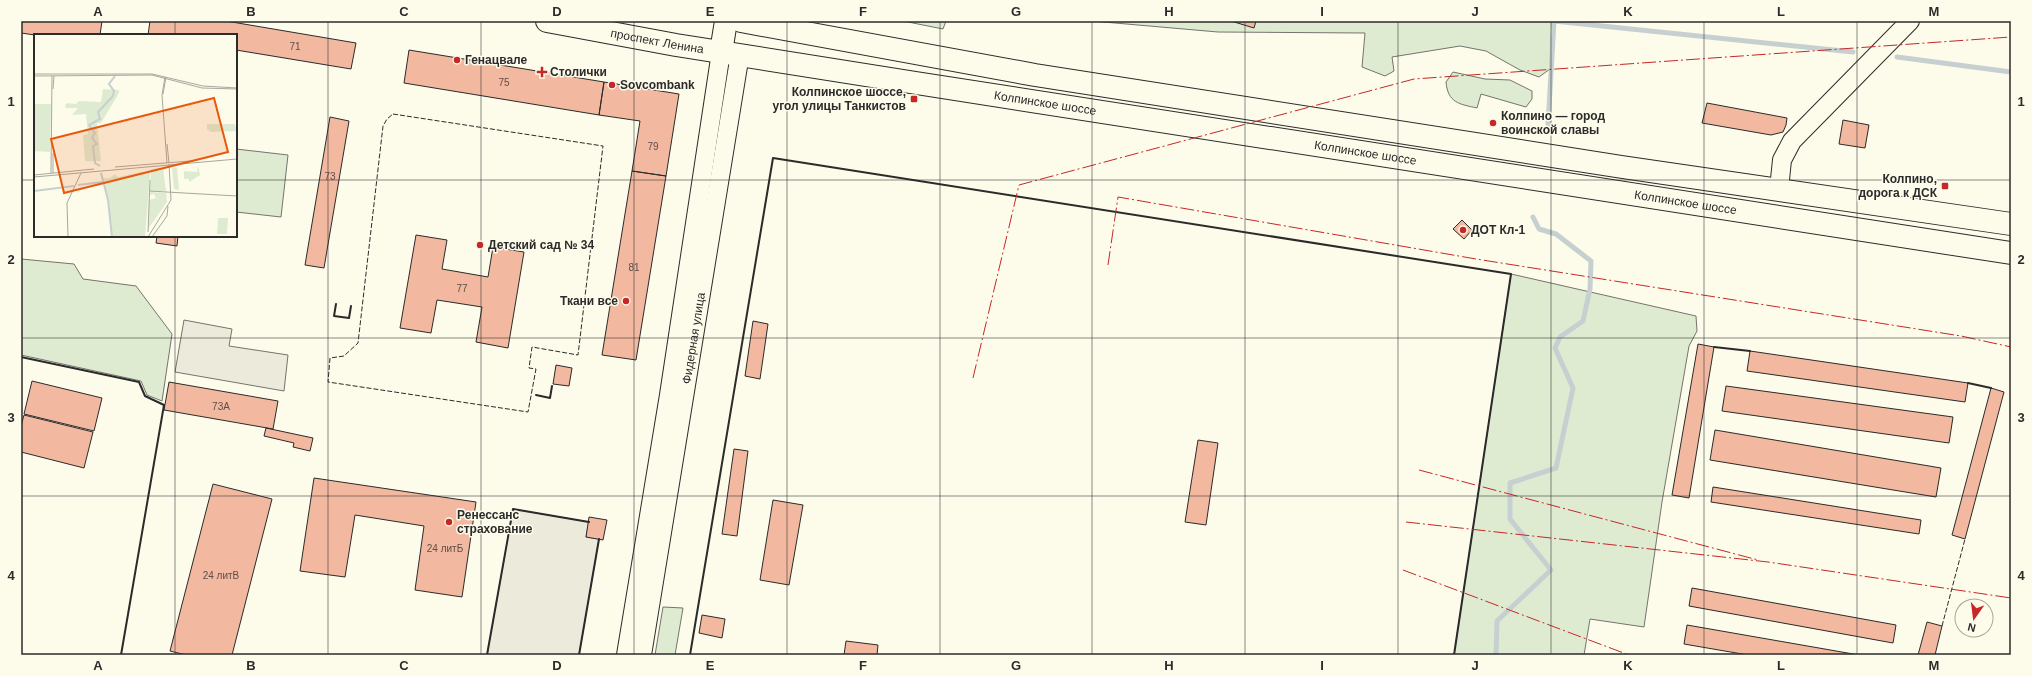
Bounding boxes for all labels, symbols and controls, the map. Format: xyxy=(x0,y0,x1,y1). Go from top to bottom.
text: A xyxy=(93,4,103,19)
text: B xyxy=(246,4,256,19)
text: C xyxy=(399,4,409,19)
text: D xyxy=(552,4,562,19)
text: E xyxy=(706,4,715,19)
text: F xyxy=(859,4,867,19)
text: G xyxy=(1011,4,1021,19)
text: H xyxy=(1164,4,1174,19)
text: I xyxy=(1320,4,1324,19)
text: J xyxy=(1471,4,1479,19)
text: K xyxy=(1623,4,1633,19)
text: L xyxy=(1777,4,1785,19)
text: M xyxy=(1929,4,1939,19)
street label: проспект Ленина xyxy=(609,26,705,56)
inset map xyxy=(34,34,237,237)
house number: 71 xyxy=(289,41,301,52)
place label: Генацвале xyxy=(465,53,528,67)
marker: Генацвале xyxy=(452,55,462,65)
place label: Столички xyxy=(550,65,607,79)
marker: Столички xyxy=(537,67,547,77)
house number: 75 xyxy=(498,77,510,88)
place label: Sovcombank xyxy=(620,78,695,92)
marker: Sovcombank xyxy=(607,80,617,90)
place label: Колпинское шоссе, угол улицы Танкистов xyxy=(773,85,906,113)
street label: Колпинское шоссе xyxy=(993,88,1098,118)
text: 1 xyxy=(7,94,15,109)
marker: Колпинское шоссе, угол улицы Танкистов xyxy=(909,94,919,104)
text: 1 xyxy=(2017,94,2025,109)
place label: Колпино — город воинской славы xyxy=(1501,109,1606,137)
marker: Колпино — город воинской славы xyxy=(1488,118,1498,128)
street label: Колпинское шоссе xyxy=(1313,138,1418,168)
house number: 79 xyxy=(647,141,659,152)
house number: 73 xyxy=(324,171,336,182)
place label: Колпино, дорога к ДСК xyxy=(1859,172,1938,200)
marker: Колпино, дорога к ДСК xyxy=(1940,181,1950,191)
street label: Колпинское шоссе xyxy=(1633,188,1738,217)
place label: ДОТ Кл-1 xyxy=(1471,223,1525,237)
marker: ДОТ Кл-1 xyxy=(1458,225,1468,235)
place label: Детский сад № 34 xyxy=(488,238,595,252)
marker: Детский сад № 34 xyxy=(475,240,485,250)
text: 2 xyxy=(7,252,15,267)
text: 2 xyxy=(2017,252,2025,267)
house number: 81 xyxy=(628,262,640,273)
house number: 77 xyxy=(456,283,468,294)
street label: Фидерная улица xyxy=(679,291,708,385)
place label: Ткани все xyxy=(560,294,618,308)
marker: Ткани все xyxy=(621,296,631,306)
house number: 73А xyxy=(212,401,230,412)
text: 3 xyxy=(7,410,15,425)
text: 3 xyxy=(2017,410,2025,425)
place label: Ренессанс страхование xyxy=(457,508,533,536)
marker: Ренессанс страхование xyxy=(444,517,454,527)
house number: 24 литБ xyxy=(427,543,464,554)
text: 4 xyxy=(7,568,15,583)
text: 4 xyxy=(2017,568,2025,583)
house number: 24 литВ xyxy=(203,570,240,581)
north arrow xyxy=(1954,598,1994,638)
text: N xyxy=(1966,621,1977,634)
text: A xyxy=(93,658,103,673)
text: B xyxy=(246,658,256,673)
text: C xyxy=(399,658,409,673)
text: D xyxy=(552,658,562,673)
text: E xyxy=(706,658,715,673)
text: F xyxy=(859,658,867,673)
text: G xyxy=(1011,658,1021,673)
text: H xyxy=(1164,658,1174,673)
text: I xyxy=(1320,658,1324,673)
text: J xyxy=(1471,658,1479,673)
text: K xyxy=(1623,658,1633,673)
text: L xyxy=(1777,658,1785,673)
text: M xyxy=(1929,658,1939,673)

